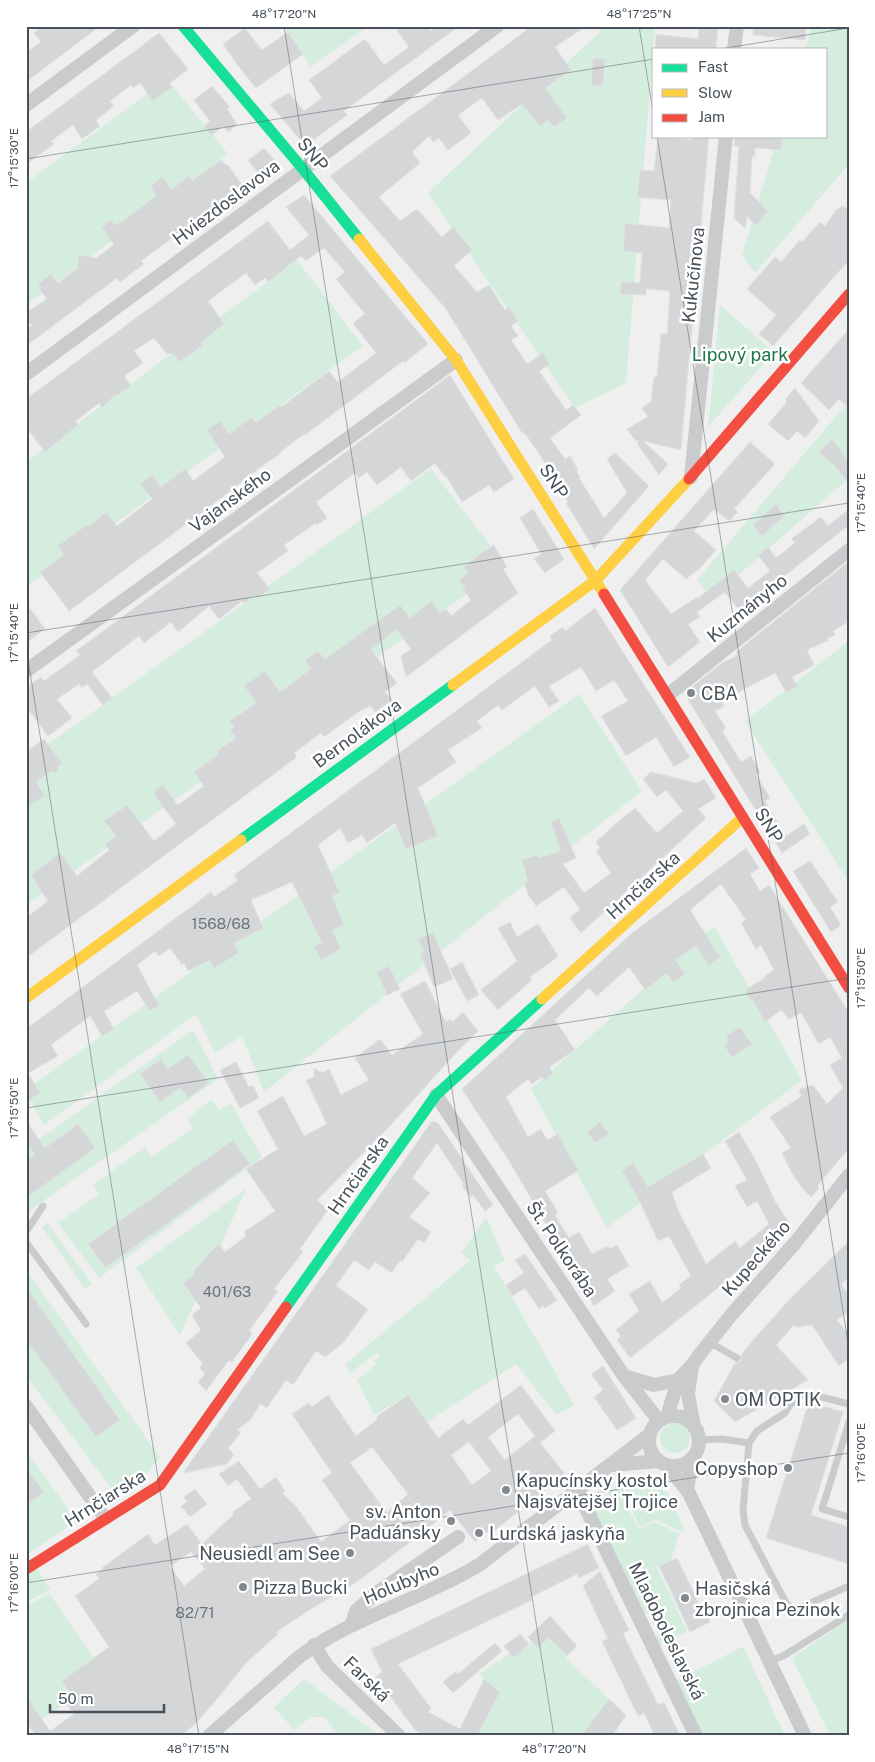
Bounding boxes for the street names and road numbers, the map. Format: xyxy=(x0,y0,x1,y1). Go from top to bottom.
street label: SNP xyxy=(293,133,333,175)
street label: Hviezdoslavova xyxy=(168,155,284,249)
street label: Kukučínova xyxy=(678,226,708,324)
street label: SNP xyxy=(535,460,573,502)
street label: Vajanského xyxy=(185,463,275,537)
street label: Kuzmányho xyxy=(703,569,791,647)
street label: Bernolákova xyxy=(309,694,405,772)
street label: SNP xyxy=(750,804,788,846)
street label: Hrnčiarska xyxy=(602,847,684,923)
street label: Hrnčiarska xyxy=(323,1132,393,1218)
street label: Št. Polkorába xyxy=(522,1197,602,1301)
street label: Kupeckého xyxy=(717,1216,795,1300)
street label: Hrnčiarska xyxy=(61,1465,149,1531)
street label: Holubyho xyxy=(360,1558,442,1608)
street label: Mladoboleslavská xyxy=(625,1559,709,1703)
street label: Farská xyxy=(339,1652,395,1706)

